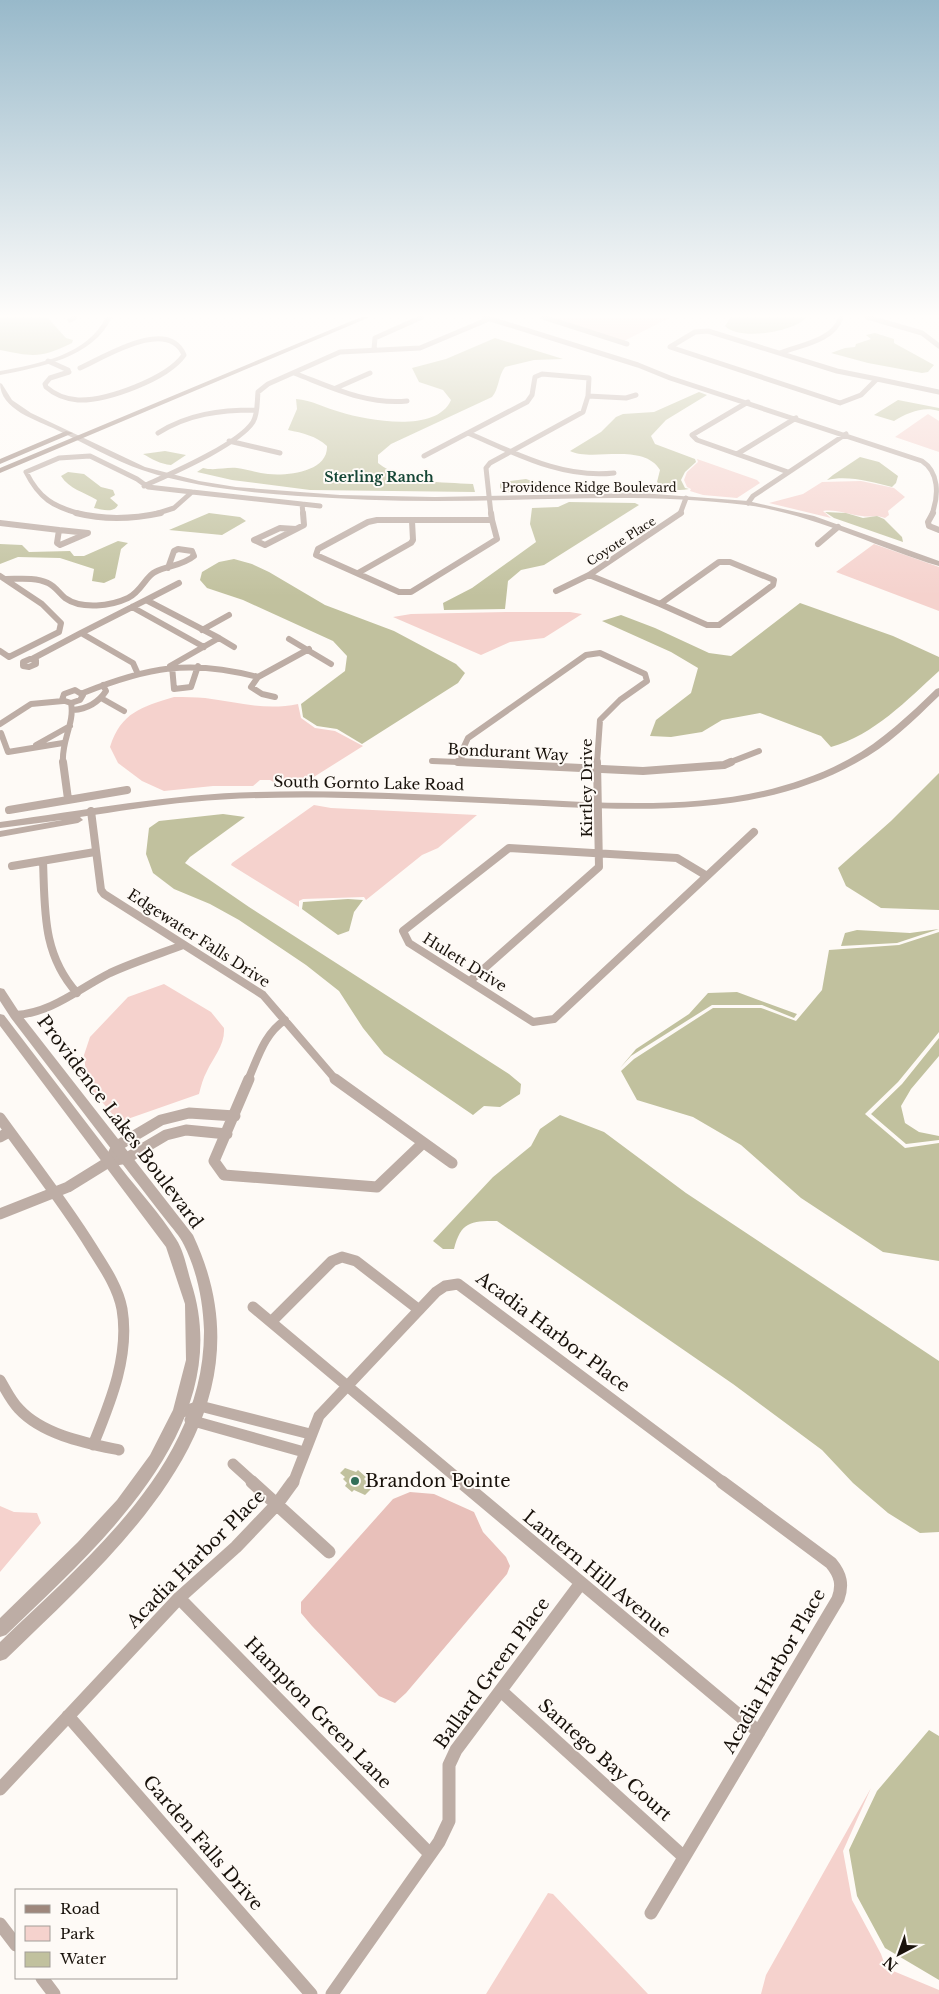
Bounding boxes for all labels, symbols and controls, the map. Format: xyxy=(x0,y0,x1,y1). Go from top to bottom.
district label: Sterling Ranch xyxy=(324,468,434,486)
street label: Providence Ridge Boulevard xyxy=(501,480,677,495)
street label: Coyote Place xyxy=(584,513,659,569)
street label: Kirtley Drive xyxy=(577,738,596,838)
street label: Bondurant Way xyxy=(447,739,569,765)
street label: South Gornto Lake Road xyxy=(274,772,464,794)
street label: Edgewater Falls Drive xyxy=(124,885,274,991)
street label: Hulett Drive xyxy=(419,929,511,995)
street label: Providence Lakes Boulevard xyxy=(33,1011,207,1233)
street label: Acadia Harbor Place xyxy=(471,1266,634,1397)
place label: Brandon Pointe xyxy=(365,1470,511,1492)
marker: Brandon Pointe xyxy=(349,1475,361,1487)
street label: Acadia Harbor Place xyxy=(122,1485,270,1633)
street label: Lantern Hill Avenue xyxy=(519,1506,675,1642)
street label: Acadia Harbor Place xyxy=(717,1585,830,1758)
street label: Ballard Green Place xyxy=(430,1593,554,1753)
street label: Hampton Green Lane xyxy=(240,1633,396,1793)
street label: Santego Bay Court xyxy=(534,1694,676,1826)
street label: Garden Falls Drive xyxy=(138,1771,268,1915)
legend xyxy=(15,1889,178,1979)
text: Road xyxy=(60,1899,100,1918)
text: Park xyxy=(60,1924,96,1943)
north arrow xyxy=(874,1929,924,1979)
text: Water xyxy=(59,1949,107,1968)
text: N xyxy=(880,1953,901,1975)

